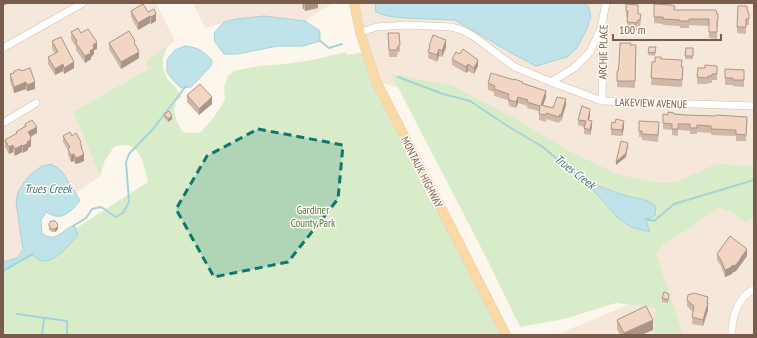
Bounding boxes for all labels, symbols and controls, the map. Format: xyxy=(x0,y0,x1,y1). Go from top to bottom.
scale bar xyxy=(613,16,721,42)
text: 100 m xyxy=(619,22,646,37)
street label: ARCHIE PLACE xyxy=(596,24,610,80)
street label: LAKEVIEW AVENUE xyxy=(615,95,688,111)
street label: MONTAUK HIGHWAY xyxy=(398,134,446,210)
water label: Trues Creek xyxy=(552,151,600,193)
water label: Trues Creek xyxy=(24,181,73,196)
park label: Gardiner County Park xyxy=(291,203,336,230)

